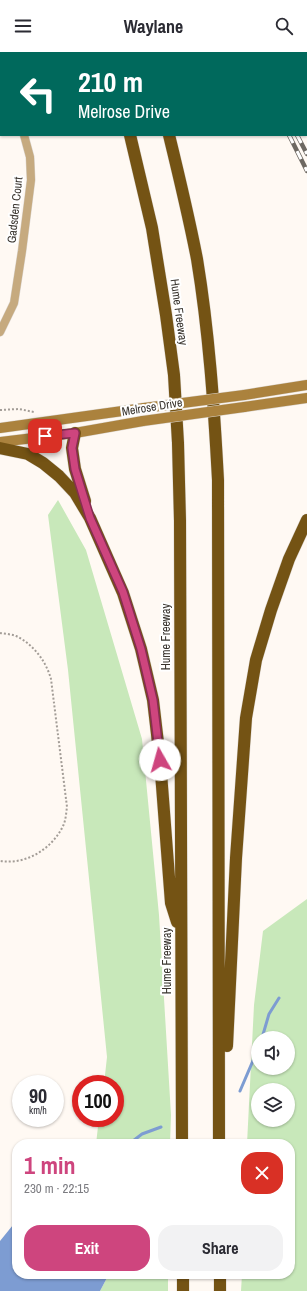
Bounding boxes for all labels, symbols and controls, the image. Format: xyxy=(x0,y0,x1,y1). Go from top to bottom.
text: Waylane xyxy=(124,14,183,39)
icon: menu xyxy=(12,15,34,37)
icon: search xyxy=(273,15,295,37)
text: 210 m xyxy=(78,63,143,101)
icon: left xyxy=(12,68,64,120)
text: Melrose Drive xyxy=(78,99,170,124)
street label: Gadsden Court xyxy=(4,176,26,244)
street label: Hume Freeway xyxy=(166,278,192,346)
street label: Melrose Drive xyxy=(121,394,183,420)
pin xyxy=(28,419,62,453)
icon: arrive xyxy=(34,425,56,447)
street label: Hume Freeway xyxy=(158,604,174,670)
position arrow xyxy=(139,739,181,781)
street label: Hume Freeway xyxy=(159,928,175,994)
map controls xyxy=(251,1031,295,1127)
button: sound xyxy=(251,1031,295,1075)
speed limit sign: 100 xyxy=(72,1075,124,1127)
text: 90 xyxy=(29,1082,47,1109)
button: layers xyxy=(251,1083,295,1127)
text: km/h xyxy=(29,1104,47,1117)
text: 1 min xyxy=(24,1149,75,1181)
button: close xyxy=(241,1152,283,1194)
text: 230 m · 22:15 xyxy=(24,1180,89,1197)
button: Exit xyxy=(24,1225,150,1271)
button: Share xyxy=(158,1225,283,1271)

